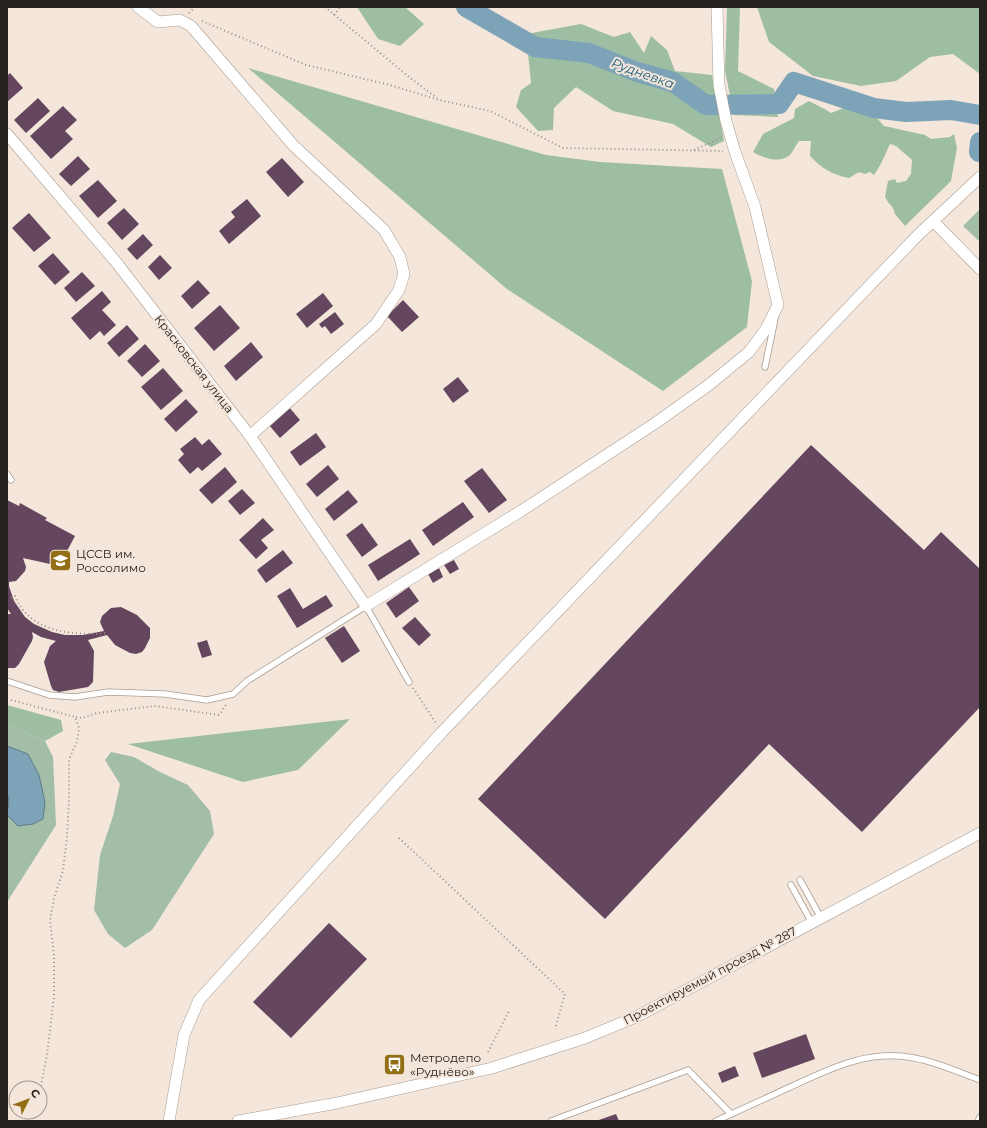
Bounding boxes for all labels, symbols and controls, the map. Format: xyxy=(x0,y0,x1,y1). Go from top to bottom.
water label: Рудневка xyxy=(609,54,677,92)
street label: Красковская улица xyxy=(151,312,237,416)
place label: ЦССВ им. Россолимо xyxy=(76,546,146,575)
school or university icon: ЦССВ им. Россолимо xyxy=(48,548,74,574)
street label: Проектируемый проезд № 287 xyxy=(621,923,799,1028)
place label: Метродепо «Руднёво» xyxy=(410,1050,482,1079)
bus stop icon: Метродепо «Руднёво» xyxy=(381,1052,407,1078)
north arrow xyxy=(8,1080,48,1120)
text: С xyxy=(28,1086,43,1101)

